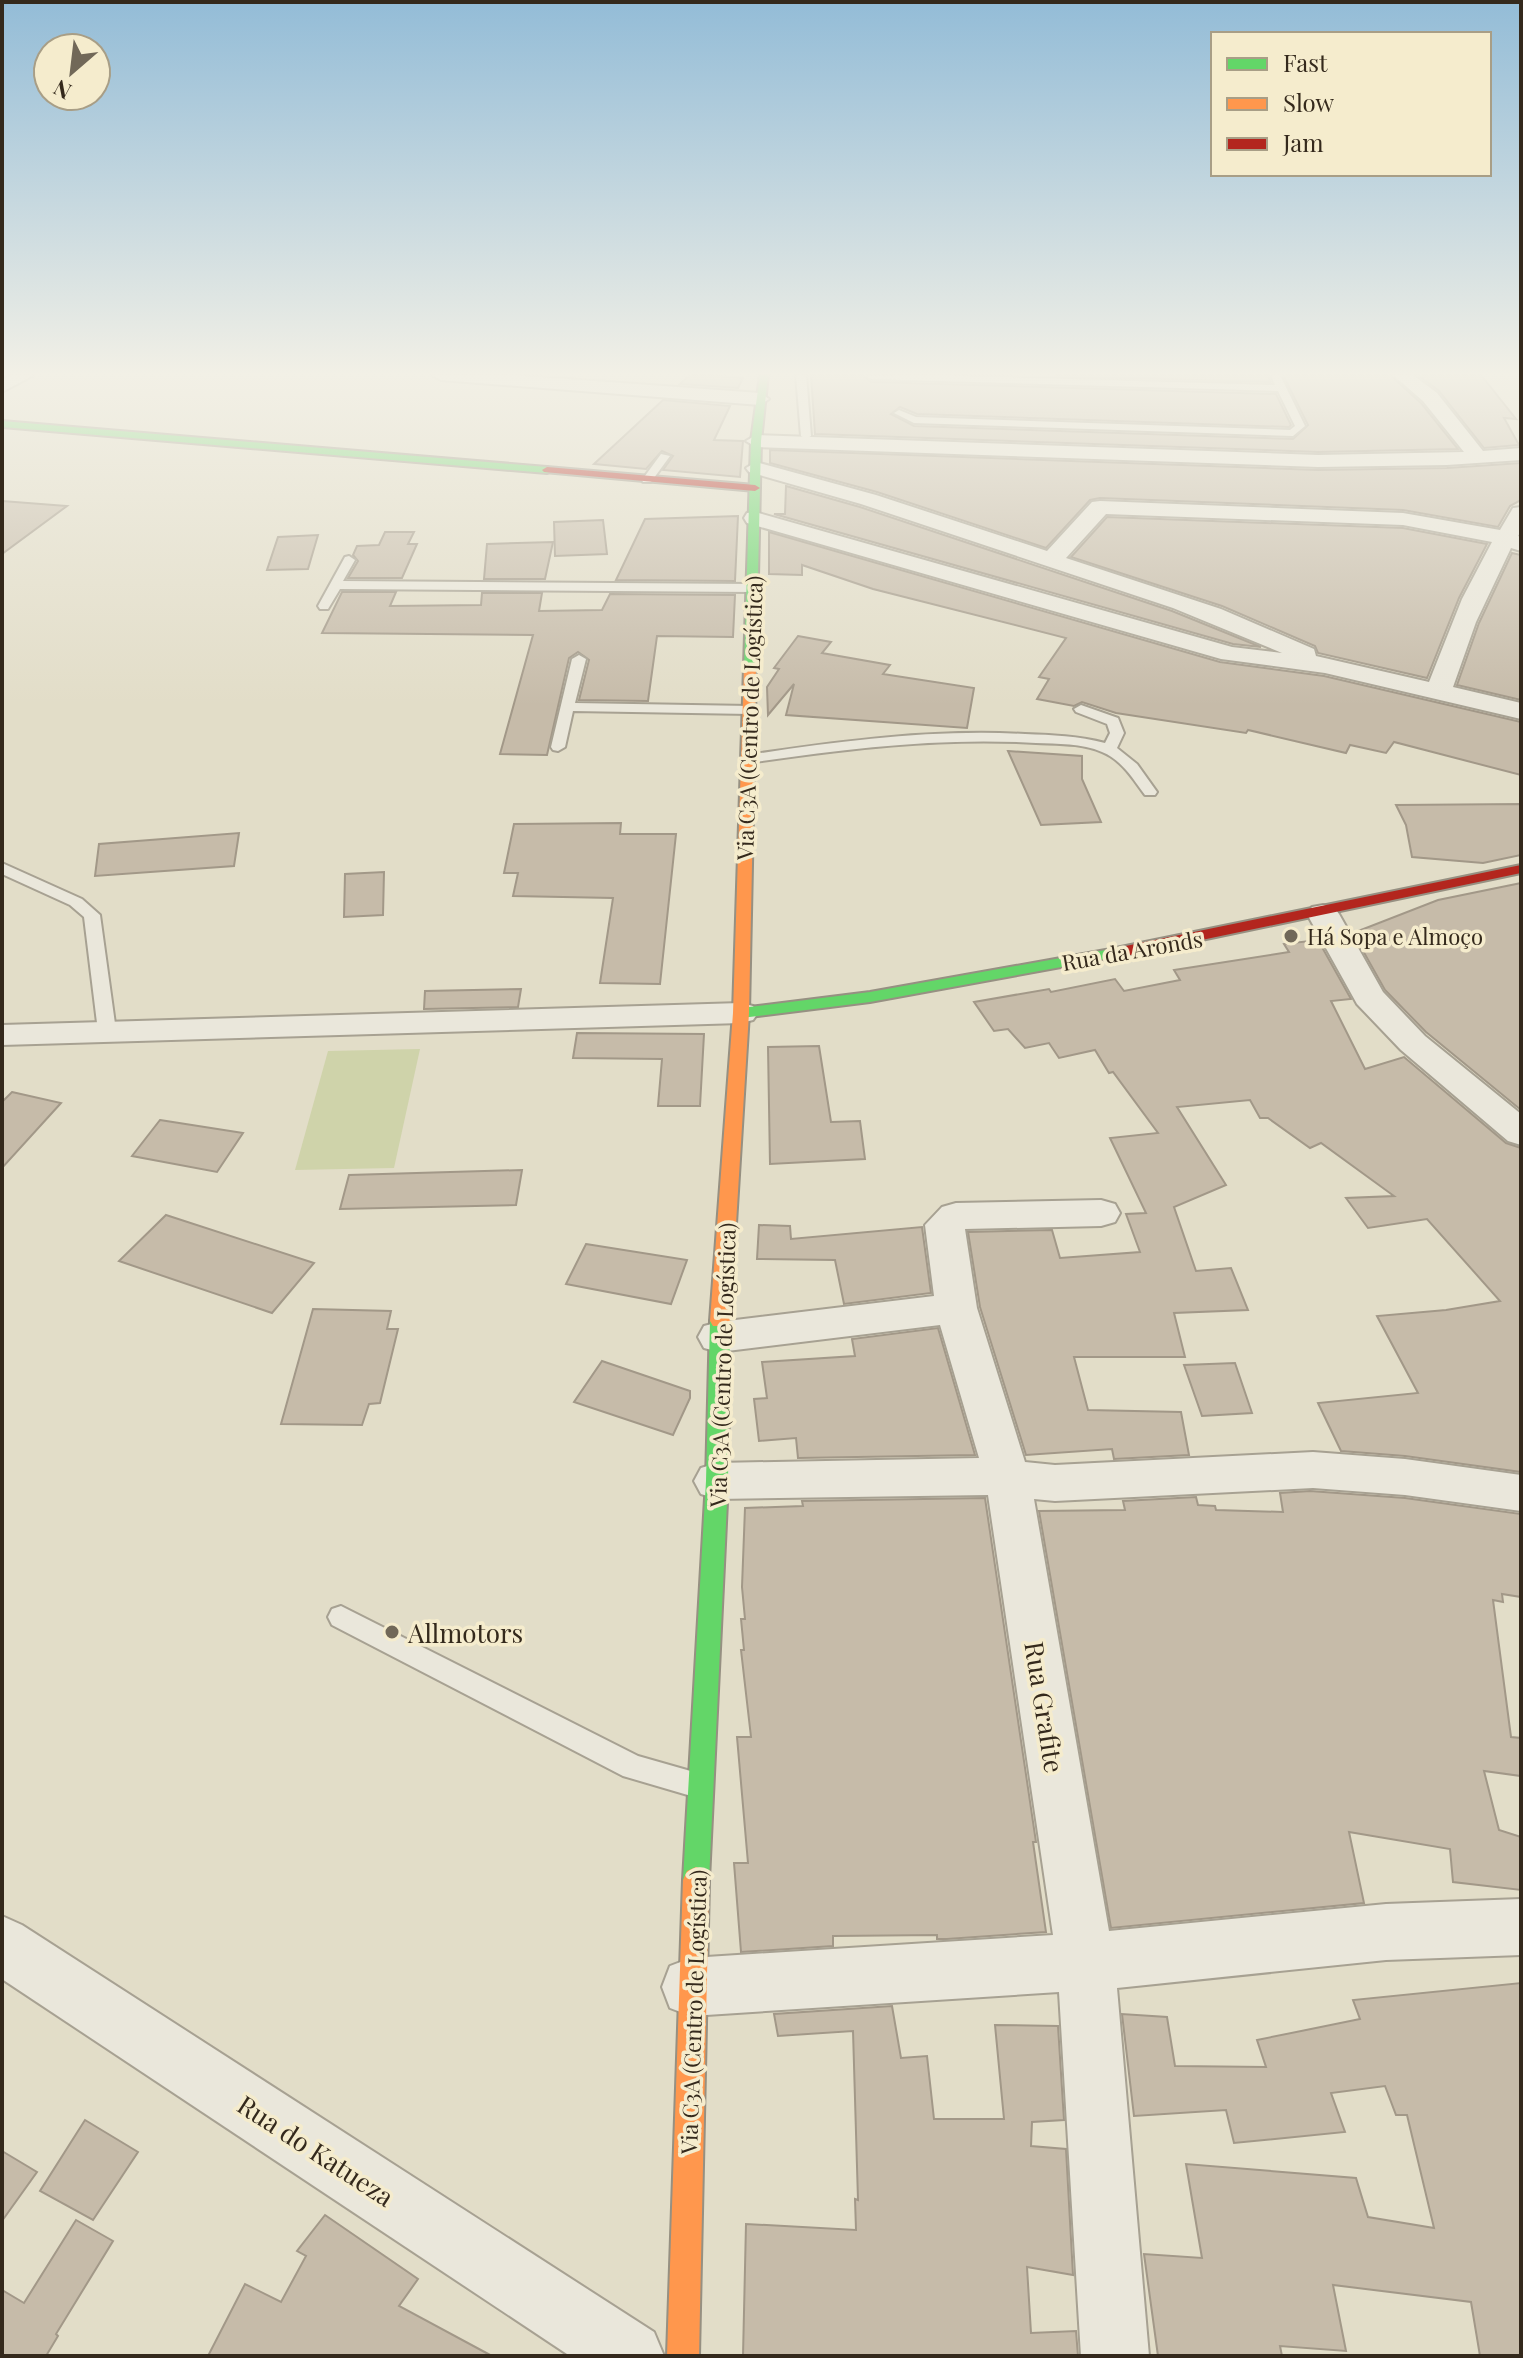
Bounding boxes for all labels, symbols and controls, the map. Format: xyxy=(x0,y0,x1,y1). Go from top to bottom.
north arrow xyxy=(32,32,112,112)
legend xyxy=(1211,32,1491,176)
text: Fast xyxy=(1283,46,1328,78)
text: N xyxy=(48,74,76,108)
text: Slow xyxy=(1283,86,1335,118)
text: Jam xyxy=(1282,126,1324,158)
street label: Via C3A (Centro de Logística) xyxy=(729,575,769,862)
place label: Há Sopa e Almoço xyxy=(1307,921,1483,951)
street label: Rua da Aronds xyxy=(1059,923,1205,977)
marker: Há Sopa e Almoço xyxy=(1282,927,1300,945)
street label: Via C3A (Centro de Logística) xyxy=(702,1222,742,1509)
place label: Allmotors xyxy=(407,1615,523,1650)
marker: Allmotors xyxy=(383,1623,401,1641)
street label: Rua Grafite xyxy=(1017,1639,1073,1775)
street label: Via C3A (Centro de Logística) xyxy=(673,1869,713,2156)
street label: Rua do Katueza xyxy=(231,2086,401,2214)

